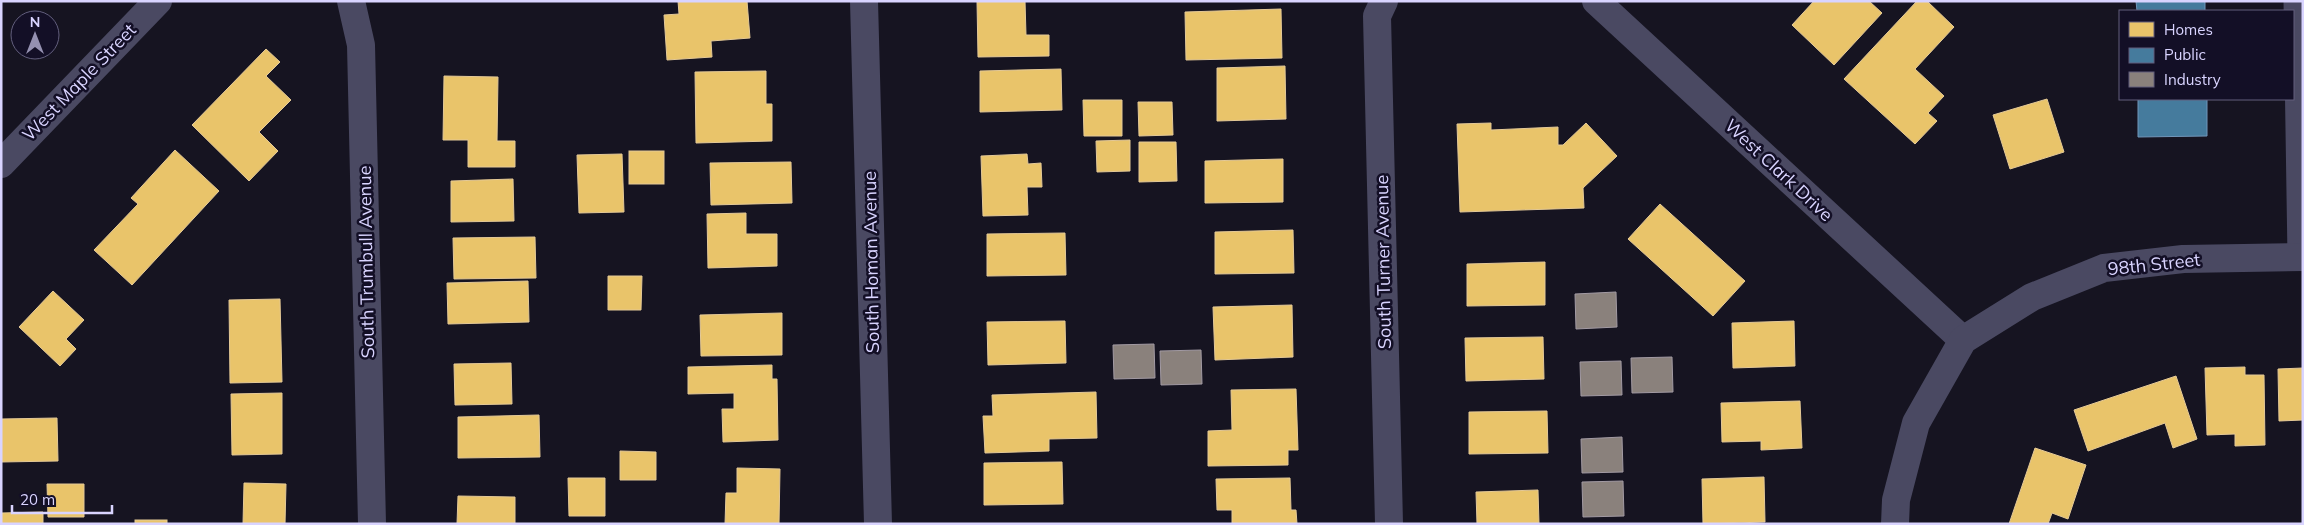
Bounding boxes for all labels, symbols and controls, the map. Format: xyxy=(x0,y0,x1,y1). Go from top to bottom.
north arrow xyxy=(10,10,60,60)
legend xyxy=(2119,10,2294,100)
text: N xyxy=(30,13,40,31)
street label: West Maple Street xyxy=(17,19,141,145)
text: Homes xyxy=(2164,20,2213,39)
text: Public xyxy=(2164,45,2206,64)
text: Industry xyxy=(2164,70,2221,89)
street label: West Clark Drive xyxy=(1720,114,1838,226)
street label: South Trumbull Avenue xyxy=(353,165,379,359)
street label: South Homan Avenue xyxy=(858,171,884,353)
street label: South Turner Avenue xyxy=(1370,175,1396,349)
street label: 98th Street xyxy=(2107,248,2201,280)
scale bar xyxy=(12,482,112,514)
text: 20 m xyxy=(20,490,55,509)

